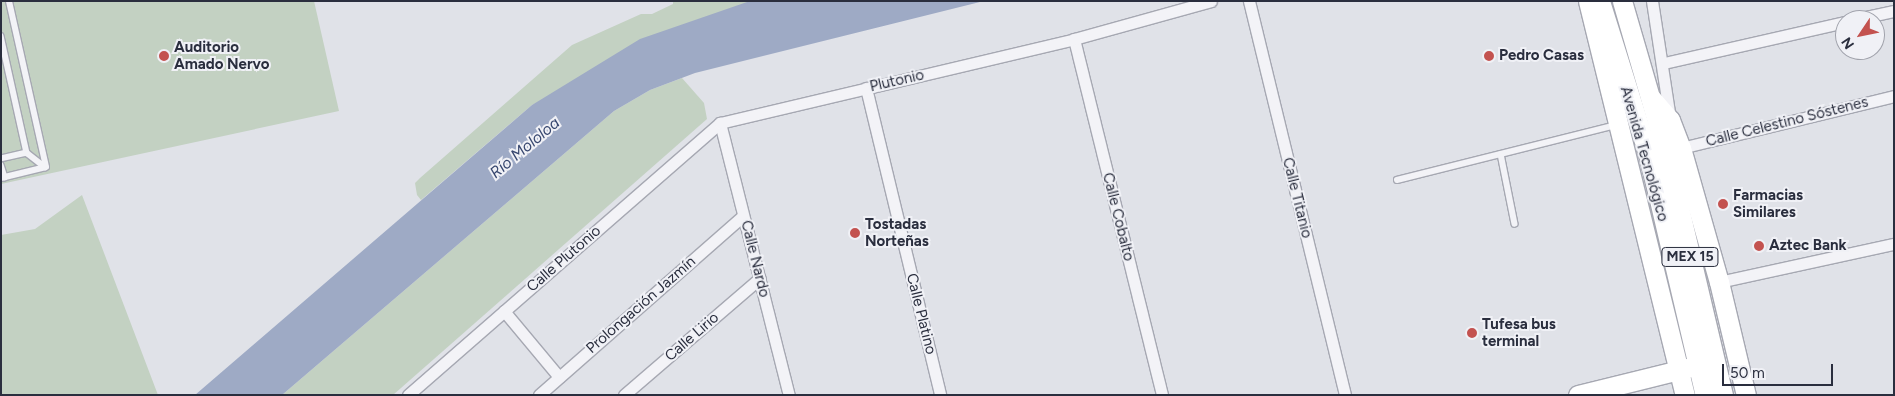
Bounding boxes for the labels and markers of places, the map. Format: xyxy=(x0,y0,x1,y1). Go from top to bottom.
place label: Auditorio Amado Nervo xyxy=(174,38,269,73)
place label: Pedro Casas xyxy=(1499,47,1584,65)
marker: Auditorio Amado Nervo xyxy=(158,50,170,62)
marker: Pedro Casas xyxy=(1483,50,1495,62)
place label: Farmacias Similares xyxy=(1733,186,1803,221)
marker: Farmacias Similares xyxy=(1717,198,1729,210)
place label: Tostadas Norteñas xyxy=(865,215,929,250)
marker: Tostadas Norteñas xyxy=(849,227,861,239)
place label: Aztec Bank xyxy=(1769,237,1847,255)
marker: Aztec Bank xyxy=(1753,240,1765,252)
place label: Tufesa bus terminal xyxy=(1482,315,1556,350)
marker: Tufesa bus terminal xyxy=(1466,327,1478,339)

